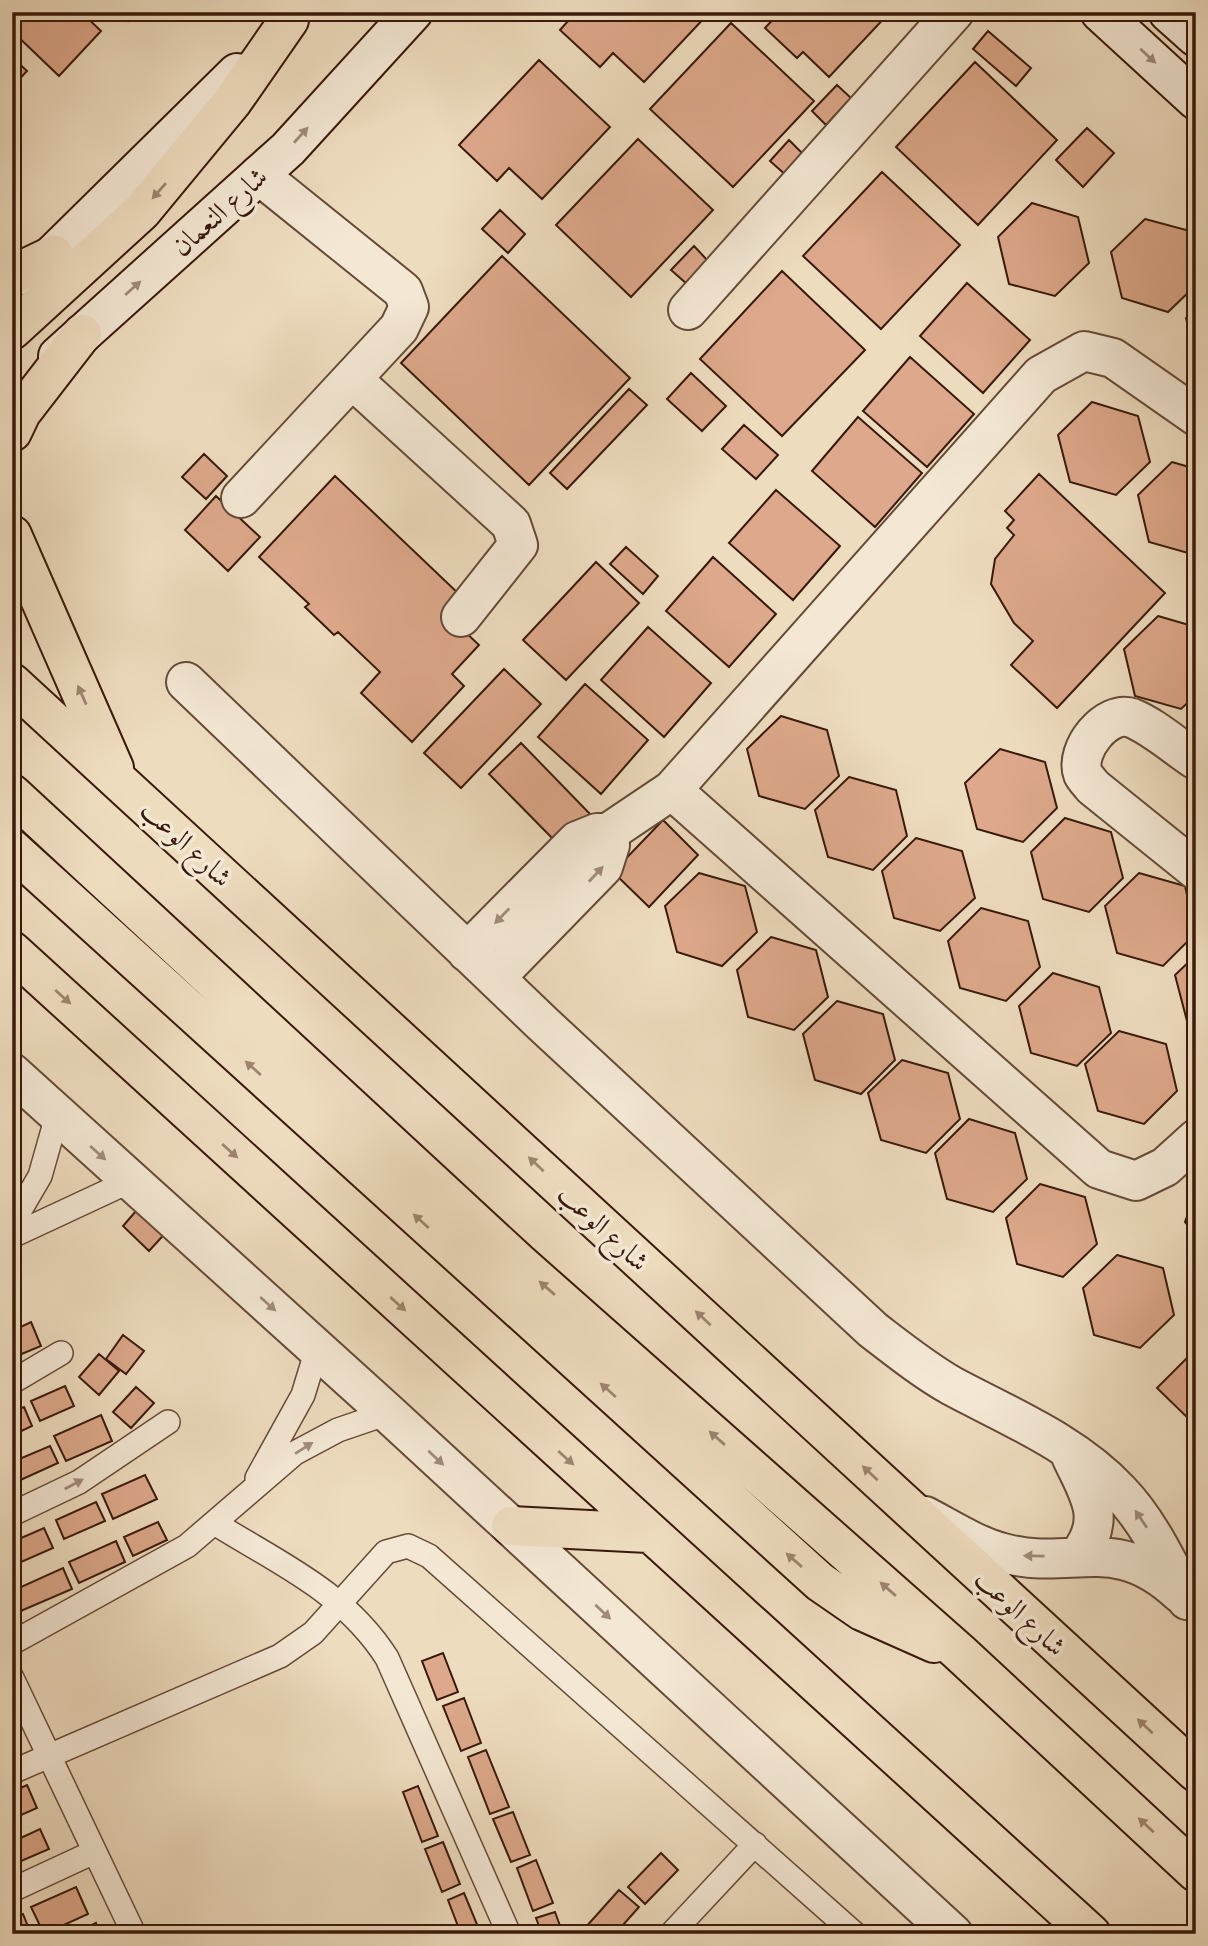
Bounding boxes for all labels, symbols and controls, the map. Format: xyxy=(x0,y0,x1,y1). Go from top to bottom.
one-way arrow xyxy=(1139,48,1156,64)
one-way arrow xyxy=(293,126,309,144)
street label: شارع النعمان xyxy=(163,158,279,268)
one-way arrow xyxy=(151,182,167,200)
one-way arrow xyxy=(124,280,142,296)
one-way arrow xyxy=(76,684,87,705)
street label: شارع الوعب xyxy=(129,791,241,899)
one-way arrow xyxy=(587,866,603,883)
one-way arrow xyxy=(494,907,510,925)
one-way arrow xyxy=(54,989,72,1005)
one-way arrow xyxy=(245,1060,262,1076)
one-way arrow xyxy=(221,1142,238,1158)
one-way arrow xyxy=(89,1144,106,1160)
one-way arrow xyxy=(528,1156,545,1172)
street label: شارع الوعب xyxy=(546,1175,658,1283)
one-way arrow xyxy=(413,1213,430,1229)
one-way arrow xyxy=(538,1280,556,1296)
one-way arrow xyxy=(259,1296,276,1312)
one-way arrow xyxy=(389,1296,406,1312)
one-way arrow xyxy=(694,1310,712,1326)
one-way arrow xyxy=(599,1383,616,1399)
one-way arrow xyxy=(709,1431,726,1446)
one-way arrow xyxy=(294,1442,313,1455)
one-way arrow xyxy=(427,1449,444,1465)
one-way arrow xyxy=(557,1450,575,1466)
one-way arrow xyxy=(862,1465,879,1481)
one-way arrow xyxy=(64,1479,84,1490)
one-way arrow xyxy=(1135,1509,1148,1529)
one-way arrow xyxy=(1023,1550,1045,1562)
one-way arrow xyxy=(786,1552,803,1568)
street label: شارع الوعب xyxy=(963,1560,1075,1668)
one-way arrow xyxy=(879,1581,897,1597)
one-way arrow xyxy=(594,1603,611,1619)
one-way arrow xyxy=(1136,1718,1154,1734)
one-way arrow xyxy=(1138,1818,1155,1834)

